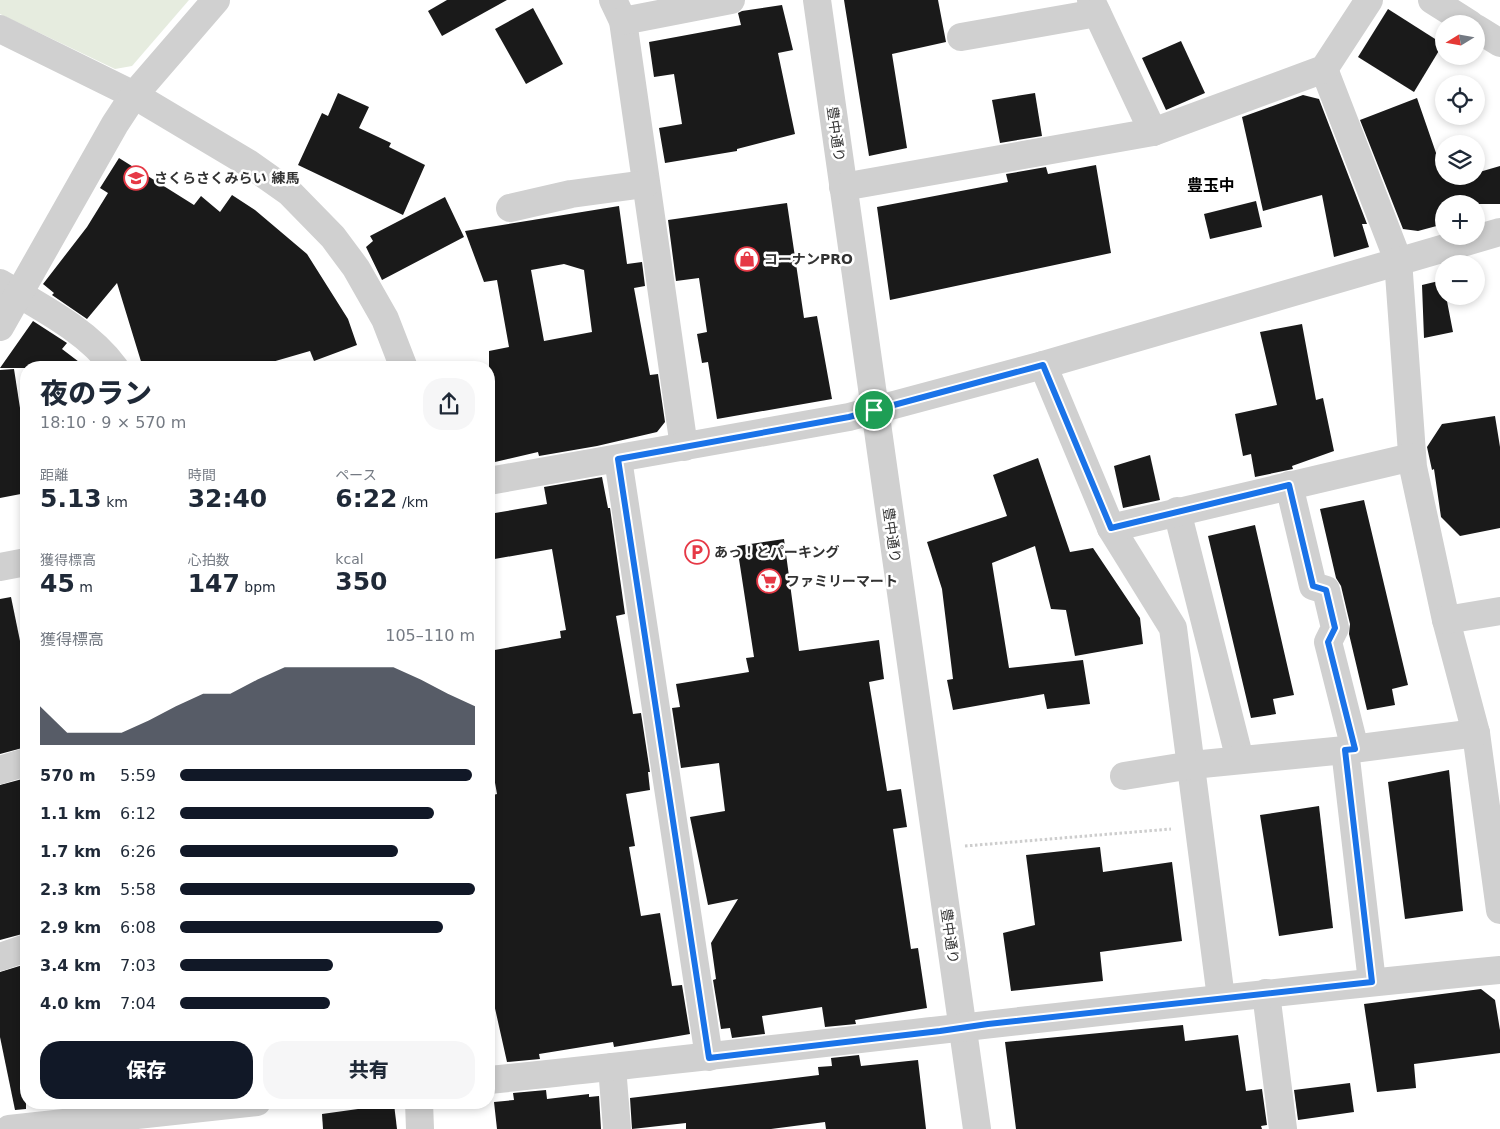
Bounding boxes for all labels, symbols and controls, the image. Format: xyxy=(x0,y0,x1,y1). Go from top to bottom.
north arrow xyxy=(1435,15,1485,65)
map controls xyxy=(1435,15,1485,305)
button: locate xyxy=(1435,75,1485,125)
street label: 豊中通り xyxy=(824,105,848,163)
button: layers xyxy=(1435,135,1485,185)
school or university icon: さくらさくみらい 練馬 xyxy=(123,165,149,191)
place label: さくらさくみらい 練馬 xyxy=(154,170,299,186)
district label: 豊玉中 xyxy=(1187,176,1235,195)
button: + xyxy=(1435,195,1485,245)
shop icon: コーナンPRO xyxy=(734,246,760,272)
place label: コーナンPRO xyxy=(764,251,853,267)
button: − xyxy=(1435,255,1485,305)
text: 夜のラン xyxy=(40,377,152,410)
button: share xyxy=(423,378,475,430)
pin xyxy=(853,389,895,431)
icon: arrive xyxy=(860,396,888,424)
text: 18:10 · 9 × 570 m xyxy=(40,413,186,432)
text: 距離 xyxy=(40,467,68,483)
text: 時間 xyxy=(188,467,216,483)
text: ペース xyxy=(335,467,377,483)
text: 5.13 xyxy=(40,484,102,513)
text: 32:40 xyxy=(188,484,267,513)
text: 6:22 xyxy=(335,484,398,513)
text: km xyxy=(102,494,128,510)
text: /km xyxy=(398,494,428,510)
street label: 豊中通り xyxy=(880,506,904,564)
parking icon: あっ！とパーキング xyxy=(684,539,710,565)
place label: あっ！とパーキング xyxy=(714,544,840,560)
text: kcal xyxy=(335,551,364,567)
text: 獲得標高 xyxy=(40,552,96,568)
text: 心拍数 xyxy=(188,552,230,568)
text: 350 xyxy=(335,567,388,596)
supermarket icon: ファミリーマート xyxy=(756,568,782,594)
text: 45 xyxy=(40,569,75,598)
text: 147 xyxy=(188,569,240,598)
place label: ファミリーマート xyxy=(786,573,898,589)
text: m xyxy=(75,579,93,595)
text: bpm xyxy=(240,579,276,595)
text: 105–110 m xyxy=(385,626,475,645)
text: 獲得標高 xyxy=(40,630,104,649)
text: 570 m xyxy=(40,766,96,785)
text: 5:59 xyxy=(120,766,156,785)
text: 1.1 km xyxy=(40,804,101,823)
text: 6:12 xyxy=(120,804,156,823)
text: 1.7 km xyxy=(40,842,101,861)
text: 6:26 xyxy=(120,842,156,861)
text: 2.3 km xyxy=(40,880,101,899)
text: 5:58 xyxy=(120,880,156,899)
street label: 豊中通り xyxy=(938,907,962,965)
text: 2.9 km xyxy=(40,918,101,937)
text: 6:08 xyxy=(120,918,156,937)
text: 3.4 km xyxy=(40,956,101,975)
text: 7:03 xyxy=(120,956,156,975)
text: 4.0 km xyxy=(40,994,101,1013)
text: 7:04 xyxy=(120,994,156,1013)
button: 保存 xyxy=(40,1041,253,1099)
button: 共有 xyxy=(263,1041,475,1099)

